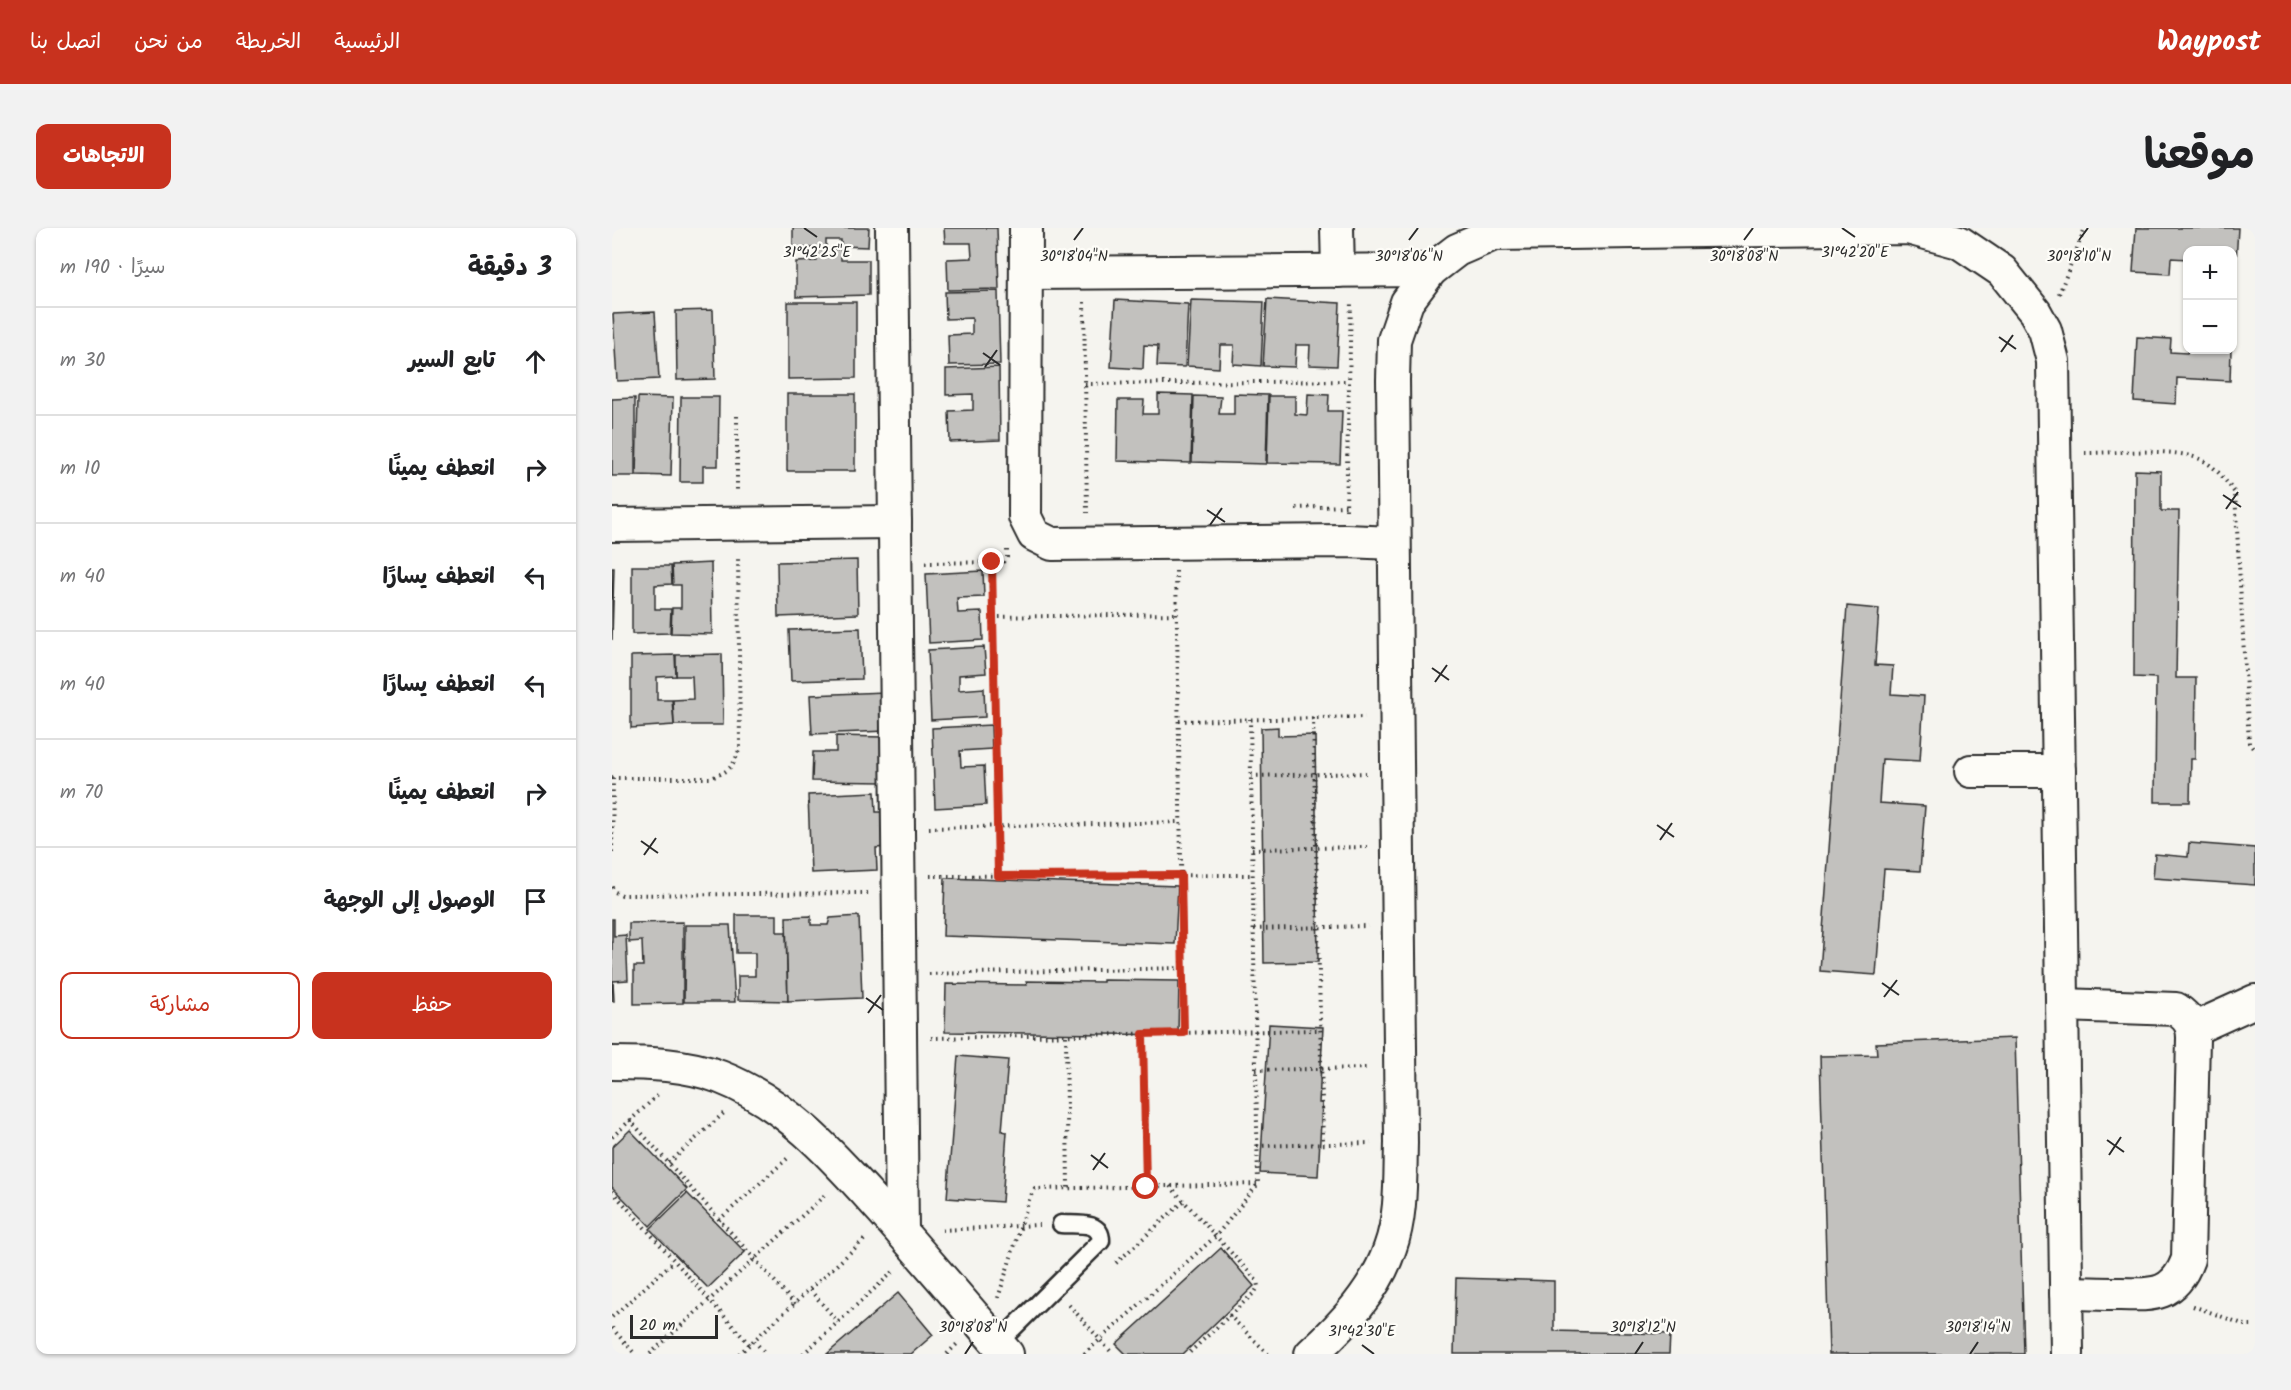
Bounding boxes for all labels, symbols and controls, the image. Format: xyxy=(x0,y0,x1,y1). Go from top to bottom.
text: Waypost xyxy=(2157,20,2261,65)
text: اتصل بنا xyxy=(30,26,101,59)
text: من نحن xyxy=(134,26,203,59)
text: الخريطة xyxy=(236,26,301,59)
text: الرئيسية xyxy=(334,26,400,59)
text: موقعنا xyxy=(2144,123,2255,190)
button: الاتجاهات xyxy=(36,124,171,189)
text: 31°42'25"E xyxy=(783,241,852,265)
text: 31°42'20"E xyxy=(1821,241,1890,265)
text: 30°18'04"N xyxy=(1040,245,1108,269)
text: 30°18'06"N xyxy=(1375,245,1443,269)
text: 30°18'08"N xyxy=(1710,245,1778,269)
text: 30°18'10"N xyxy=(2047,245,2111,269)
map controls xyxy=(2183,246,2237,354)
button: + xyxy=(2183,246,2237,300)
text: 3 دقيقة xyxy=(468,247,552,289)
text: سيرًا · 190 m xyxy=(60,252,166,284)
button: − xyxy=(2183,300,2237,354)
text: تابع السير xyxy=(408,344,495,379)
text: 30 m xyxy=(60,345,105,377)
icon: ahead xyxy=(519,345,552,378)
text: انعطف يمينًا xyxy=(388,452,495,487)
text: 10 m xyxy=(60,453,100,485)
icon: right xyxy=(519,453,552,486)
route end xyxy=(978,548,1004,574)
text: انعطف يسارًا xyxy=(383,560,495,595)
text: 40 m xyxy=(60,561,105,593)
icon: left xyxy=(519,561,552,594)
text: انعطف يسارًا xyxy=(383,668,495,703)
text: 40 m xyxy=(60,669,105,701)
icon: left xyxy=(519,669,552,702)
text: انعطف يمينًا xyxy=(388,776,495,811)
text: 70 m xyxy=(60,777,103,809)
icon: right xyxy=(519,777,552,810)
text: الوصول إلى الوجهة xyxy=(323,884,495,919)
icon: arrive xyxy=(519,885,552,918)
button: مشاركة xyxy=(60,972,300,1039)
button: حفظ xyxy=(312,972,552,1039)
route start xyxy=(1132,1173,1158,1199)
scale bar xyxy=(630,1312,718,1340)
text: 20 m xyxy=(639,1313,675,1338)
text: 30°18'08"N xyxy=(939,1316,1007,1340)
text: 30°18'12"N xyxy=(1610,1316,1676,1340)
text: 30°18'14"N xyxy=(1945,1316,2011,1340)
text: 31°42'30"E xyxy=(1328,1320,1397,1344)

